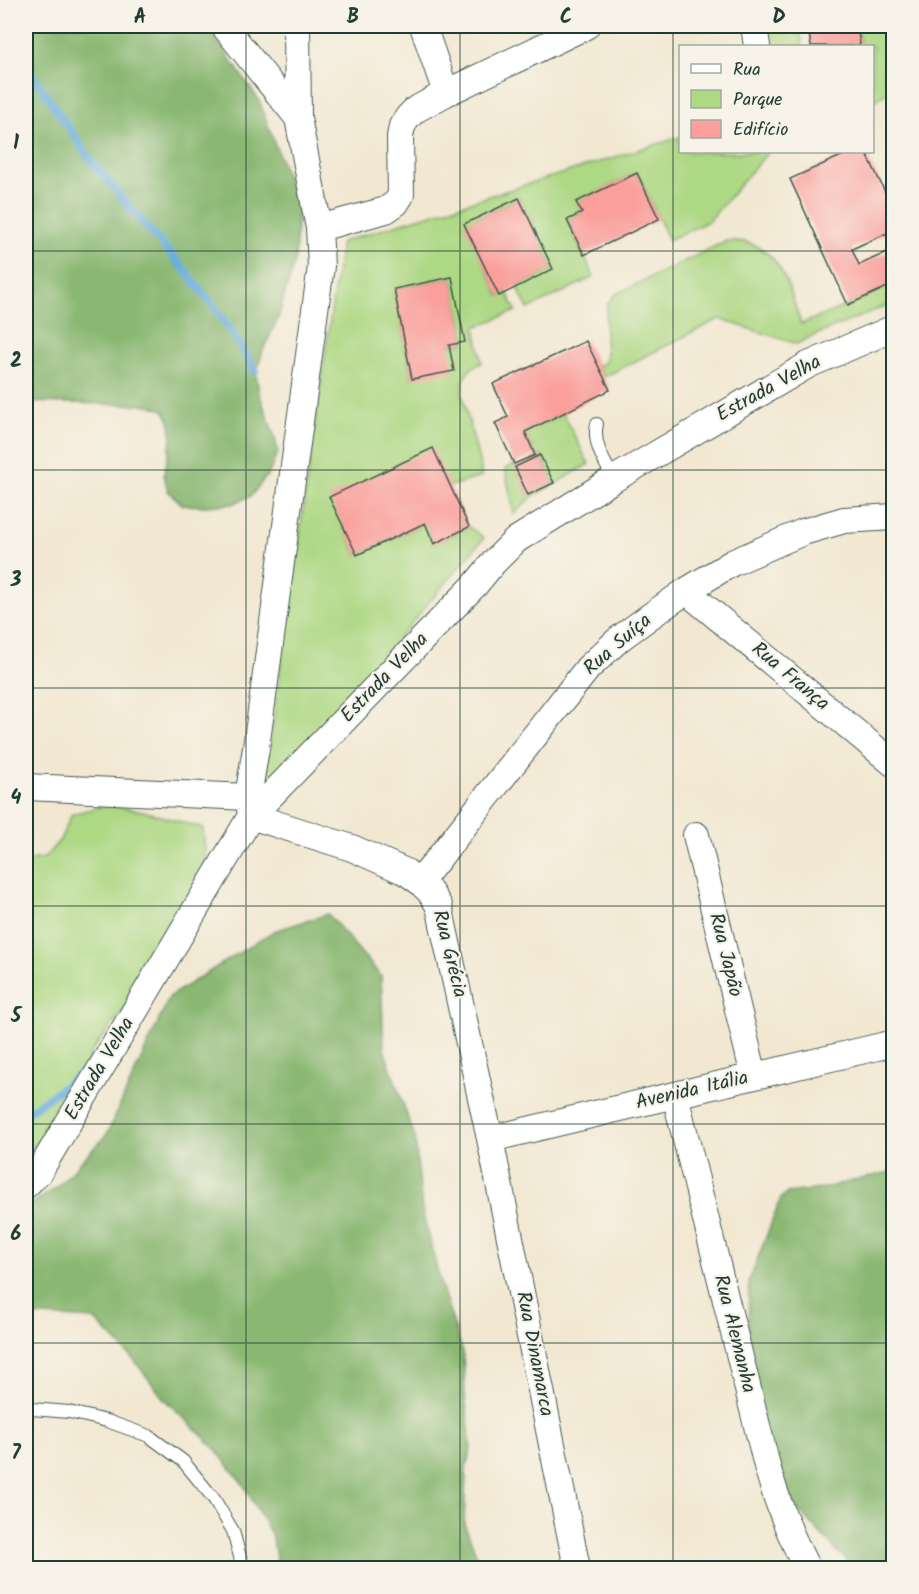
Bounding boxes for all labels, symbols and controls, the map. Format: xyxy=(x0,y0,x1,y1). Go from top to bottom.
text: A xyxy=(134,2,146,34)
text: B xyxy=(347,2,359,34)
text: C xyxy=(560,2,572,34)
text: D xyxy=(772,2,786,34)
legend xyxy=(679,45,874,153)
text: Rua xyxy=(733,56,761,85)
text: Parque xyxy=(733,86,782,115)
text: Edifício xyxy=(733,116,788,145)
text: 1 xyxy=(13,128,19,160)
text: 2 xyxy=(10,346,22,378)
street label: Estrada Velha xyxy=(711,347,827,431)
text: 3 xyxy=(10,565,22,597)
street label: Rua Suíça xyxy=(577,606,659,684)
street label: Estrada Velha xyxy=(333,625,437,731)
street label: Rua França xyxy=(744,634,836,720)
text: 4 xyxy=(11,783,22,815)
street label: Rua Grécia xyxy=(423,907,475,1001)
street label: Rua Japão xyxy=(699,910,751,1000)
text: 5 xyxy=(10,1001,23,1033)
street label: Estrada Velha xyxy=(56,1011,144,1127)
street label: Avenida Itália xyxy=(632,1062,752,1120)
text: 6 xyxy=(11,1219,22,1251)
street label: Rua Alemanha xyxy=(704,1272,764,1396)
street label: Rua Dinamarca xyxy=(506,1289,562,1419)
text: 7 xyxy=(11,1438,21,1470)

